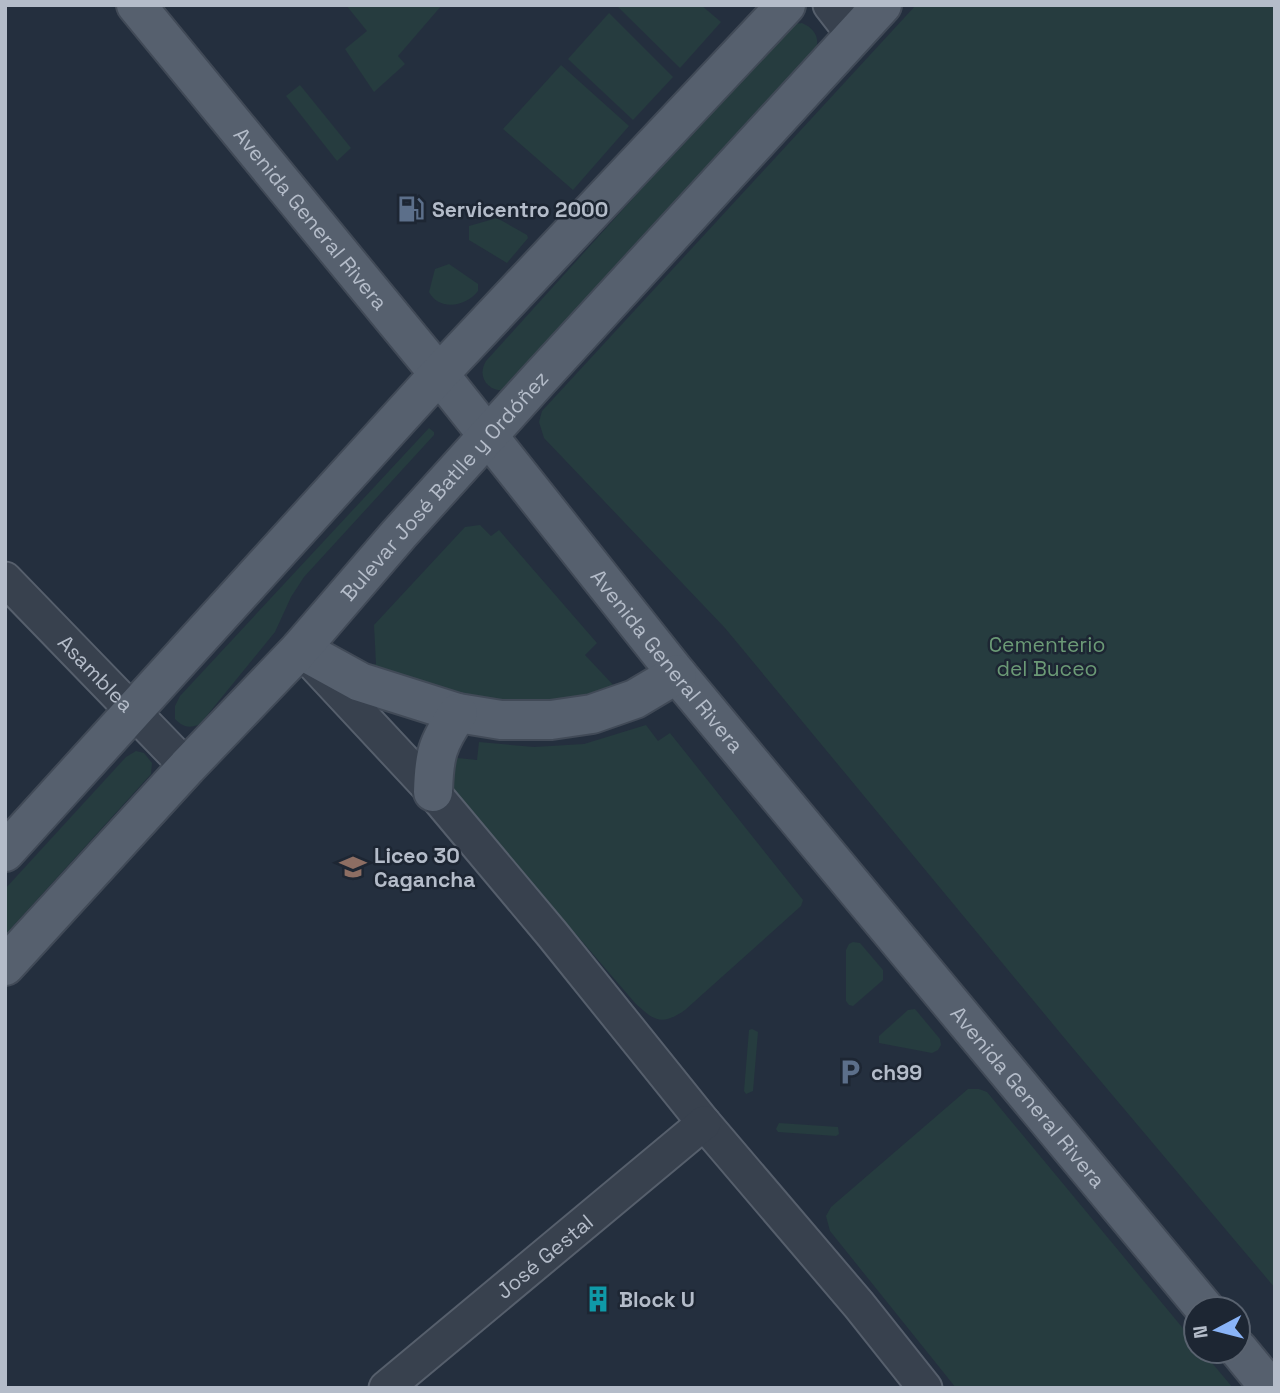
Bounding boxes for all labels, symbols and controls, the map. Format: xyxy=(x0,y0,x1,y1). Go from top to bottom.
street label: Avenida General Rivera xyxy=(228,121,394,315)
fuel station icon: Servicentro 2000 xyxy=(396,194,426,224)
place label: Servicentro 2000 xyxy=(432,196,608,223)
street label: Bulevar José Batlle y Ordóñez xyxy=(334,365,554,606)
street label: Avenida General Rivera xyxy=(585,563,750,758)
street label: Asamblea xyxy=(52,629,140,718)
park label: Cementerio del Buceo xyxy=(989,631,1105,682)
place label: Liceo 30 Cagancha xyxy=(374,842,475,893)
school or university icon: Liceo 30 Cagancha xyxy=(338,852,368,882)
street label: Avenida General Rivera xyxy=(945,1000,1112,1193)
parking icon: ch99 xyxy=(835,1057,865,1087)
place label: ch99 xyxy=(871,1059,922,1086)
street label: José Gestal xyxy=(490,1208,598,1304)
building icon: Block U xyxy=(583,1284,613,1314)
place label: Block U xyxy=(619,1286,695,1313)
north arrow xyxy=(1182,1295,1252,1365)
text: N xyxy=(1187,1324,1214,1340)

